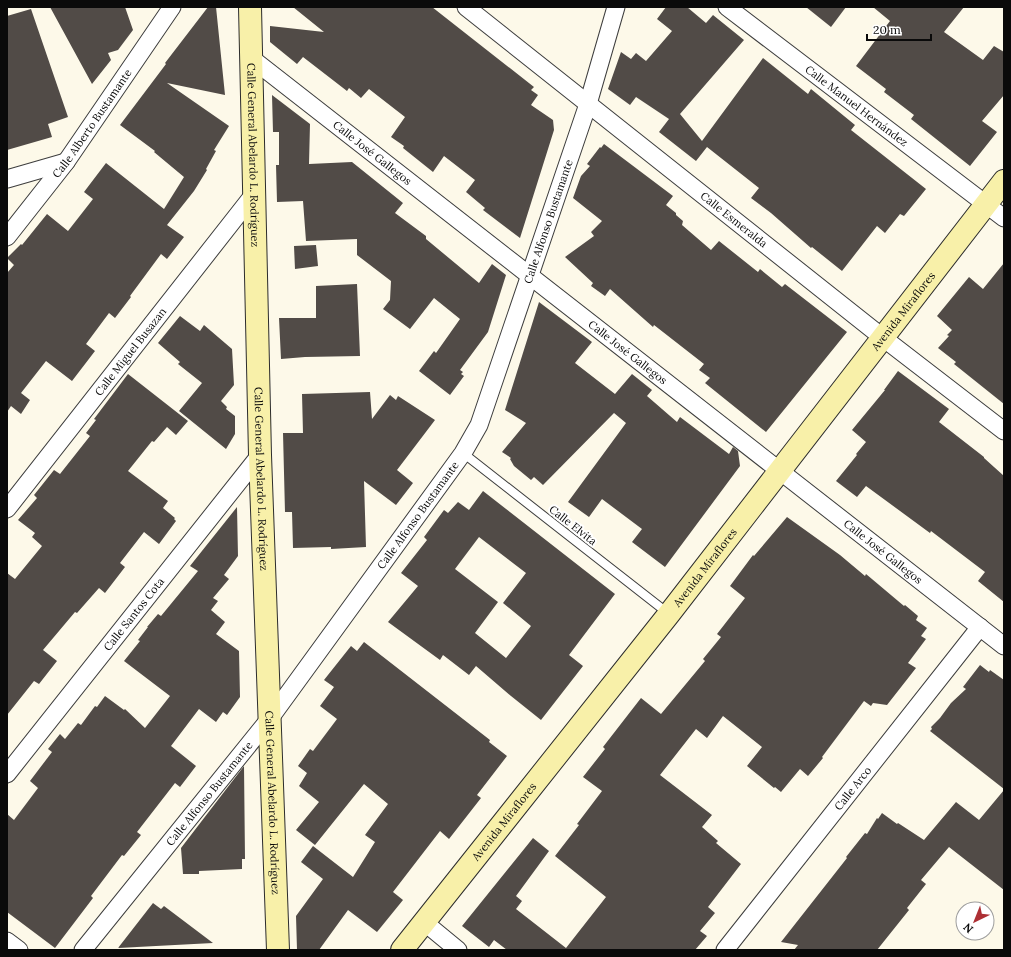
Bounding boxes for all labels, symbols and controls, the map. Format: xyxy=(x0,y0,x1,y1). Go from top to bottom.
scale bar xyxy=(867,16,931,42)
text: 20 m xyxy=(873,22,901,37)
street label: Calle Manuel Hernández xyxy=(803,62,911,150)
street label: Calle General Abelardo L. Rodríguez xyxy=(244,63,262,248)
street label: Calle Alberto Bustamante xyxy=(49,66,135,181)
street label: Calle José Gallegos xyxy=(330,118,415,188)
street label: Calle Alfonso Bustamante xyxy=(521,158,576,285)
street label: Calle Esmeralda xyxy=(698,189,771,251)
street label: Avenida Miraflores xyxy=(868,269,938,354)
street label: Calle Miguel Busazan xyxy=(92,305,169,398)
street label: Calle José Gallegos xyxy=(585,317,670,387)
street label: Calle General Abelardo L. Rodríguez xyxy=(251,387,271,571)
street label: Calle Alfonso Bustamante xyxy=(374,458,462,572)
street label: Calle Elvita xyxy=(546,502,600,548)
street label: Calle José Gallegos xyxy=(841,516,925,587)
street label: Avenida Miraflores xyxy=(670,525,740,610)
street label: Calle Santos Cota xyxy=(100,574,167,654)
street label: Calle General Abelardo L. Rodríguez xyxy=(262,710,283,895)
street label: Calle Alfonso Bustamante xyxy=(163,739,256,849)
street label: Calle Arco xyxy=(831,764,874,813)
street label: Avenida Miraflores xyxy=(468,780,539,864)
north arrow xyxy=(955,901,995,941)
text: N xyxy=(960,920,976,936)

